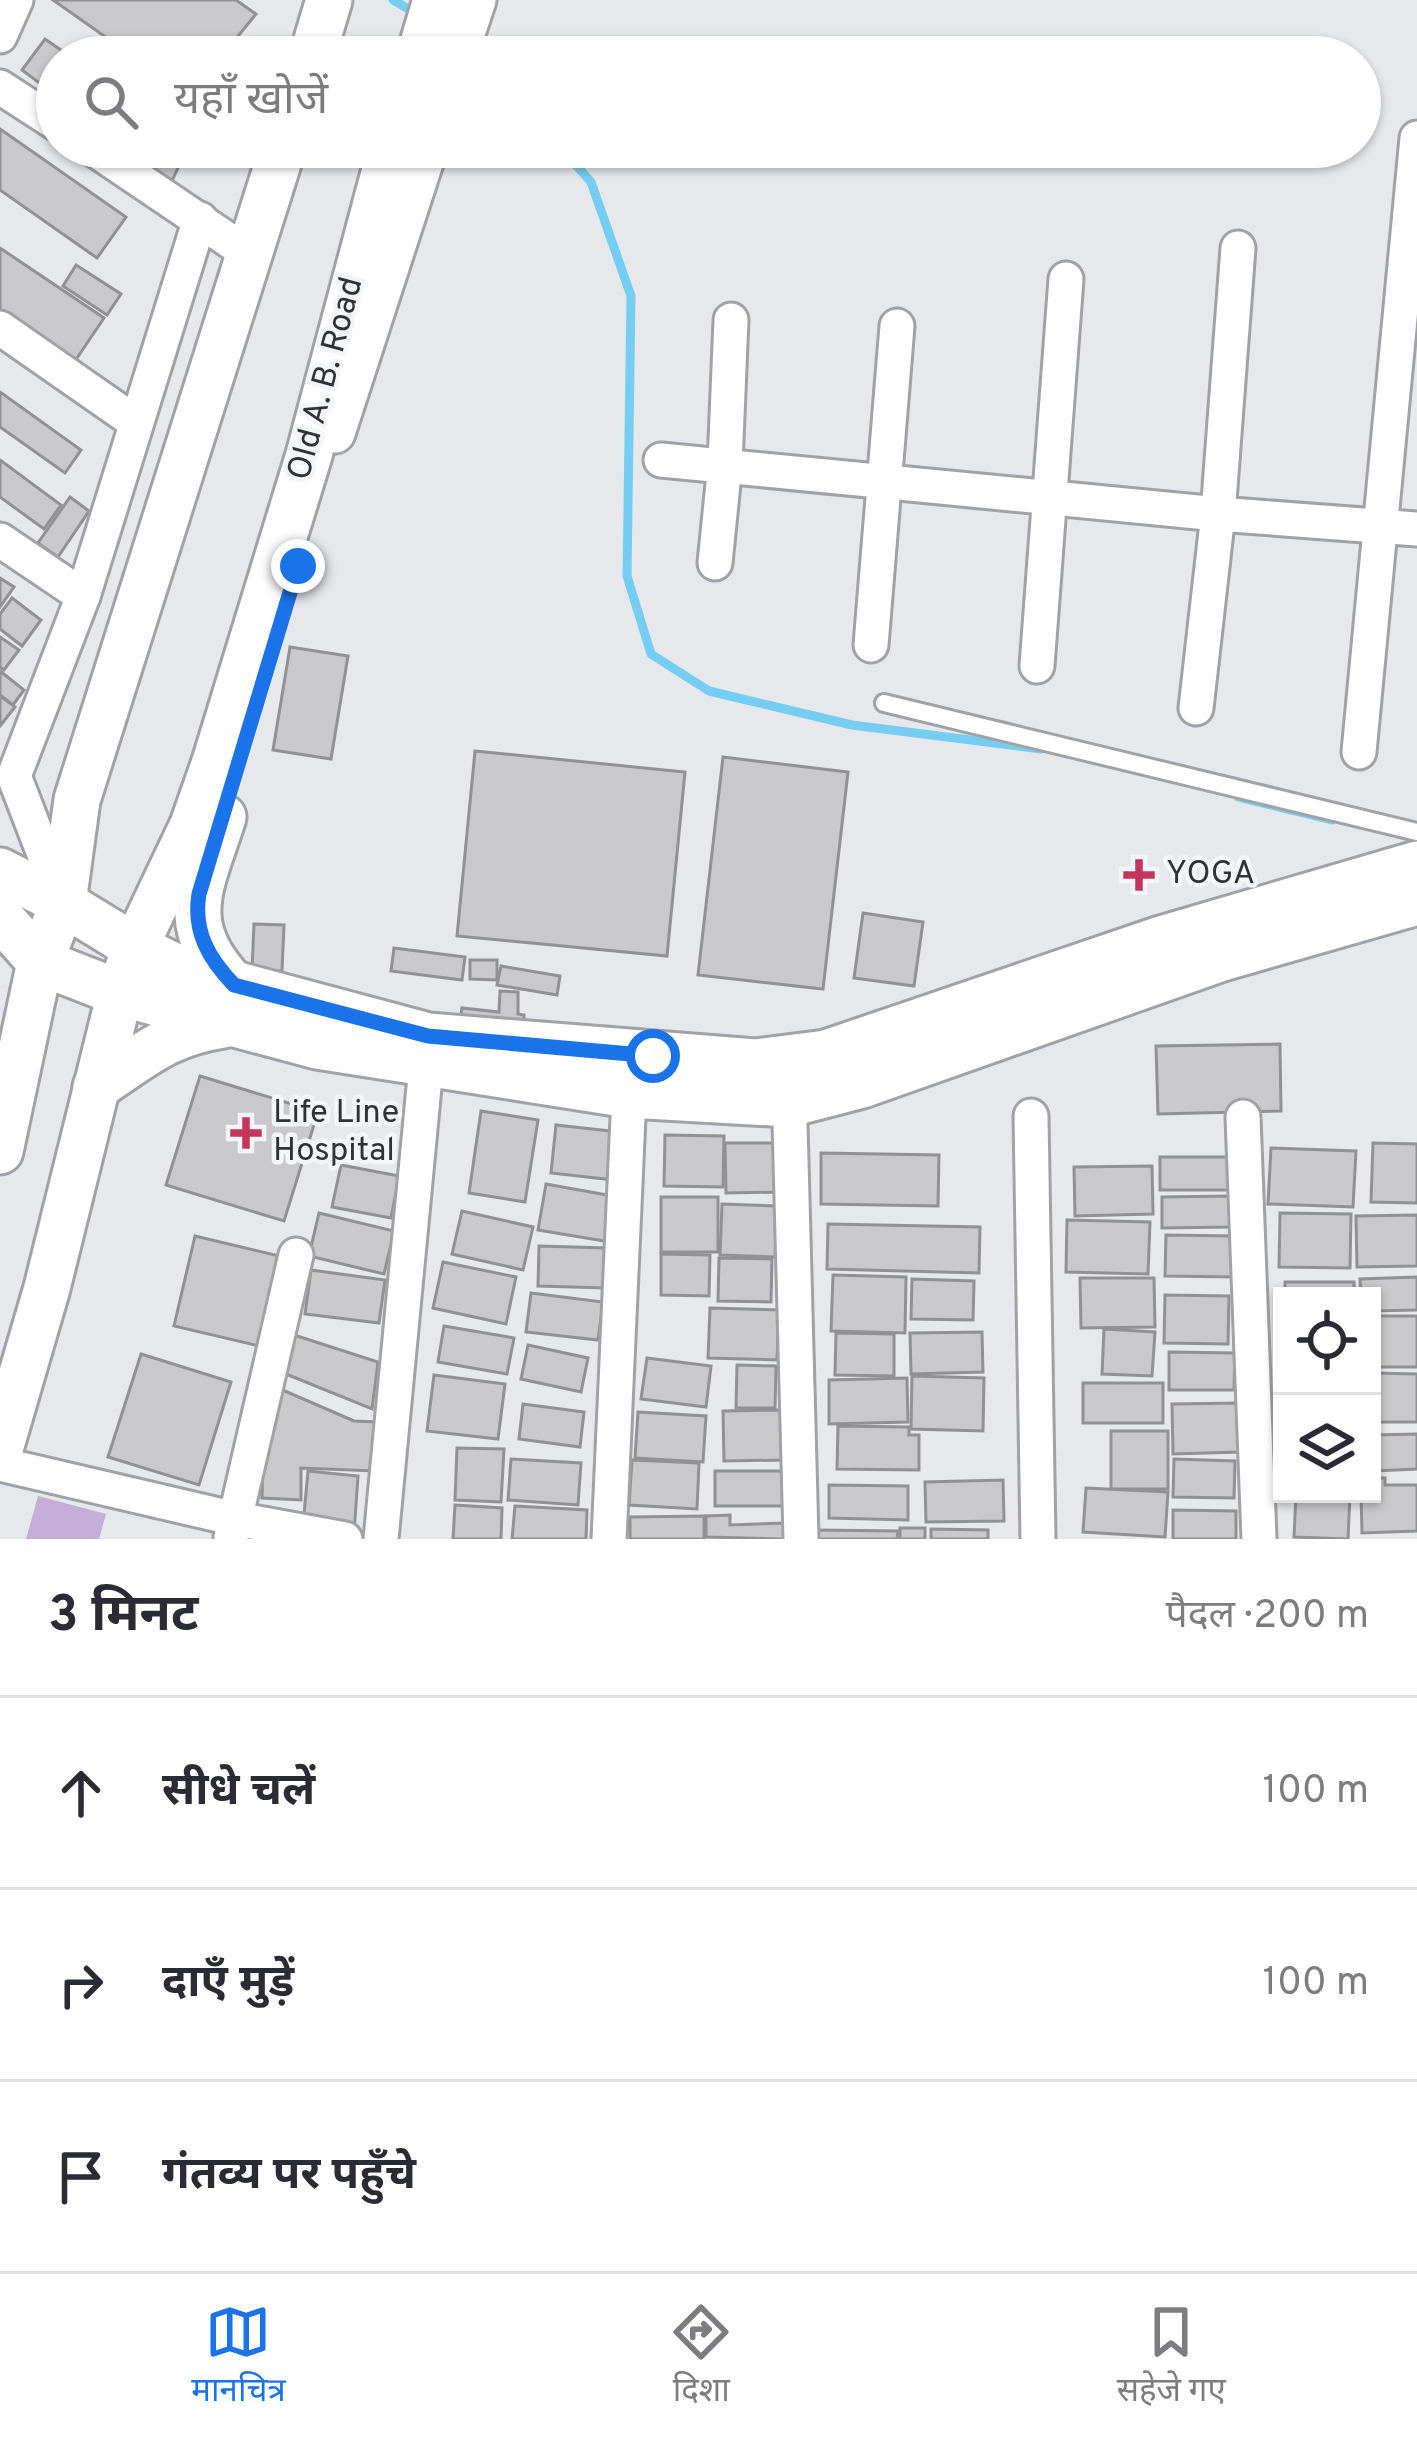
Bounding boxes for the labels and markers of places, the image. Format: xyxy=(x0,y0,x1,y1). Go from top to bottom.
place label: YOGA xyxy=(1166,854,1255,896)
marker: YOGA xyxy=(1123,859,1155,891)
place label: Life Line Hospital xyxy=(273,1093,399,1173)
marker: Life Line Hospital xyxy=(230,1117,262,1149)

